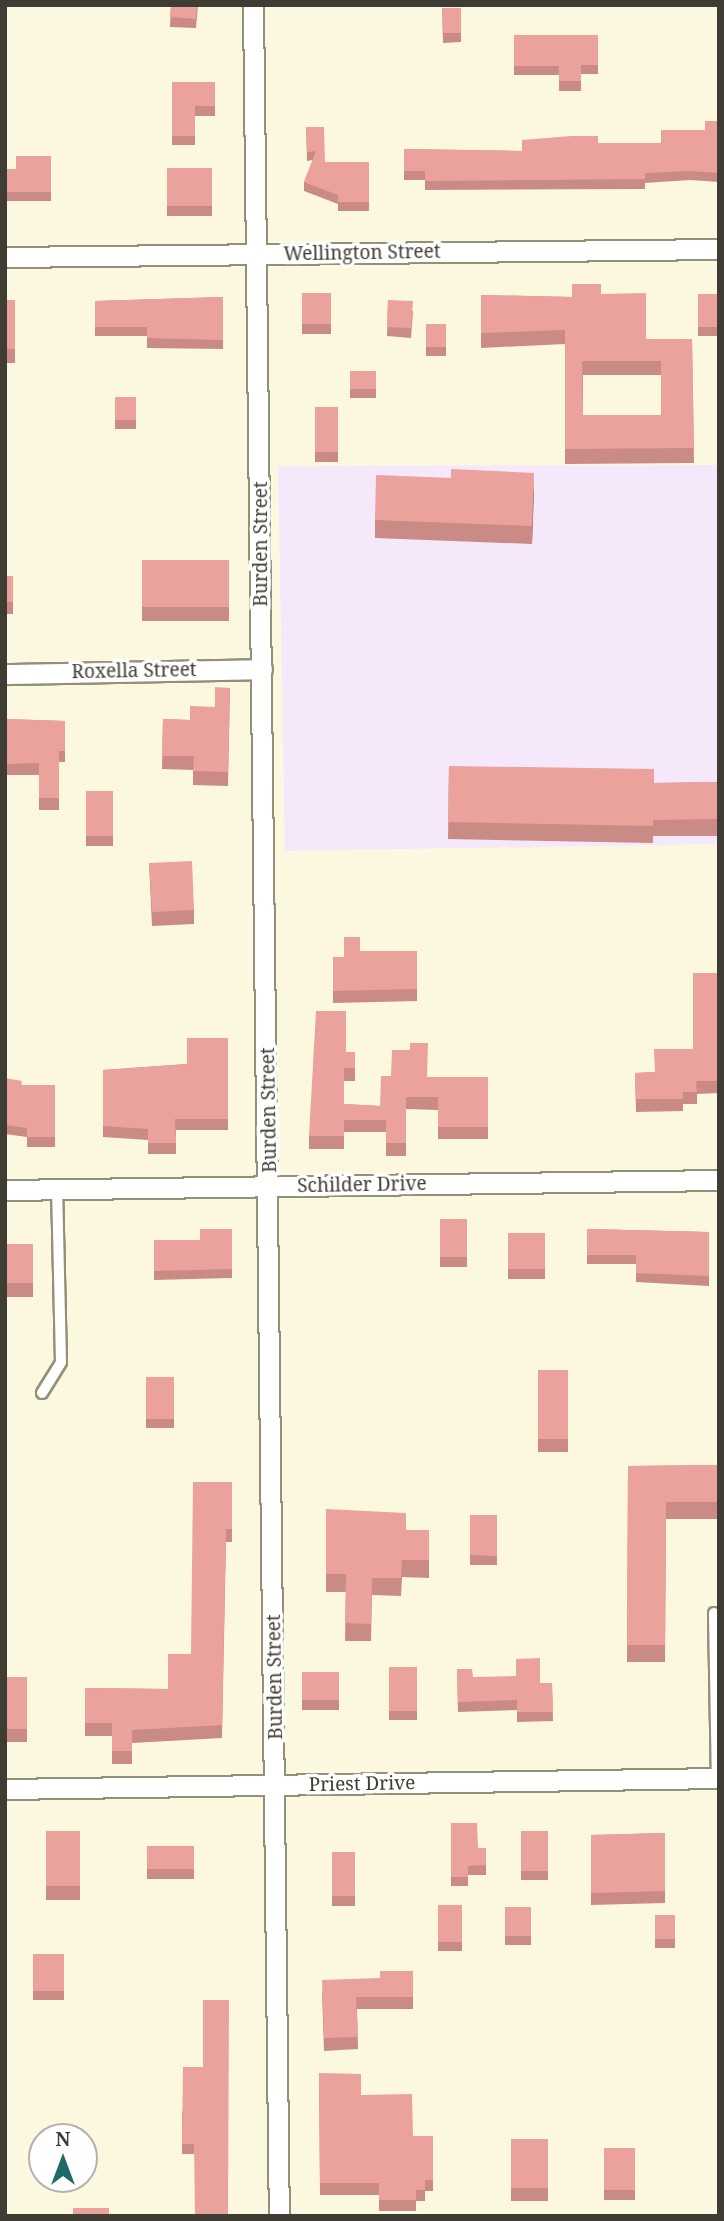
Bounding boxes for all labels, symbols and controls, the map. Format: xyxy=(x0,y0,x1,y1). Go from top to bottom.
street label: Wellington Street xyxy=(283,240,441,266)
street label: Burden Street xyxy=(250,481,272,607)
street label: Roxella Street xyxy=(71,659,197,683)
street label: Burden Street xyxy=(257,1047,281,1173)
street label: Schilder Drive xyxy=(297,1172,427,1198)
street label: Burden Street xyxy=(263,1614,287,1740)
street label: Priest Drive xyxy=(308,1772,416,1796)
north arrow xyxy=(28,2123,98,2193)
text: N xyxy=(56,2126,70,2152)

